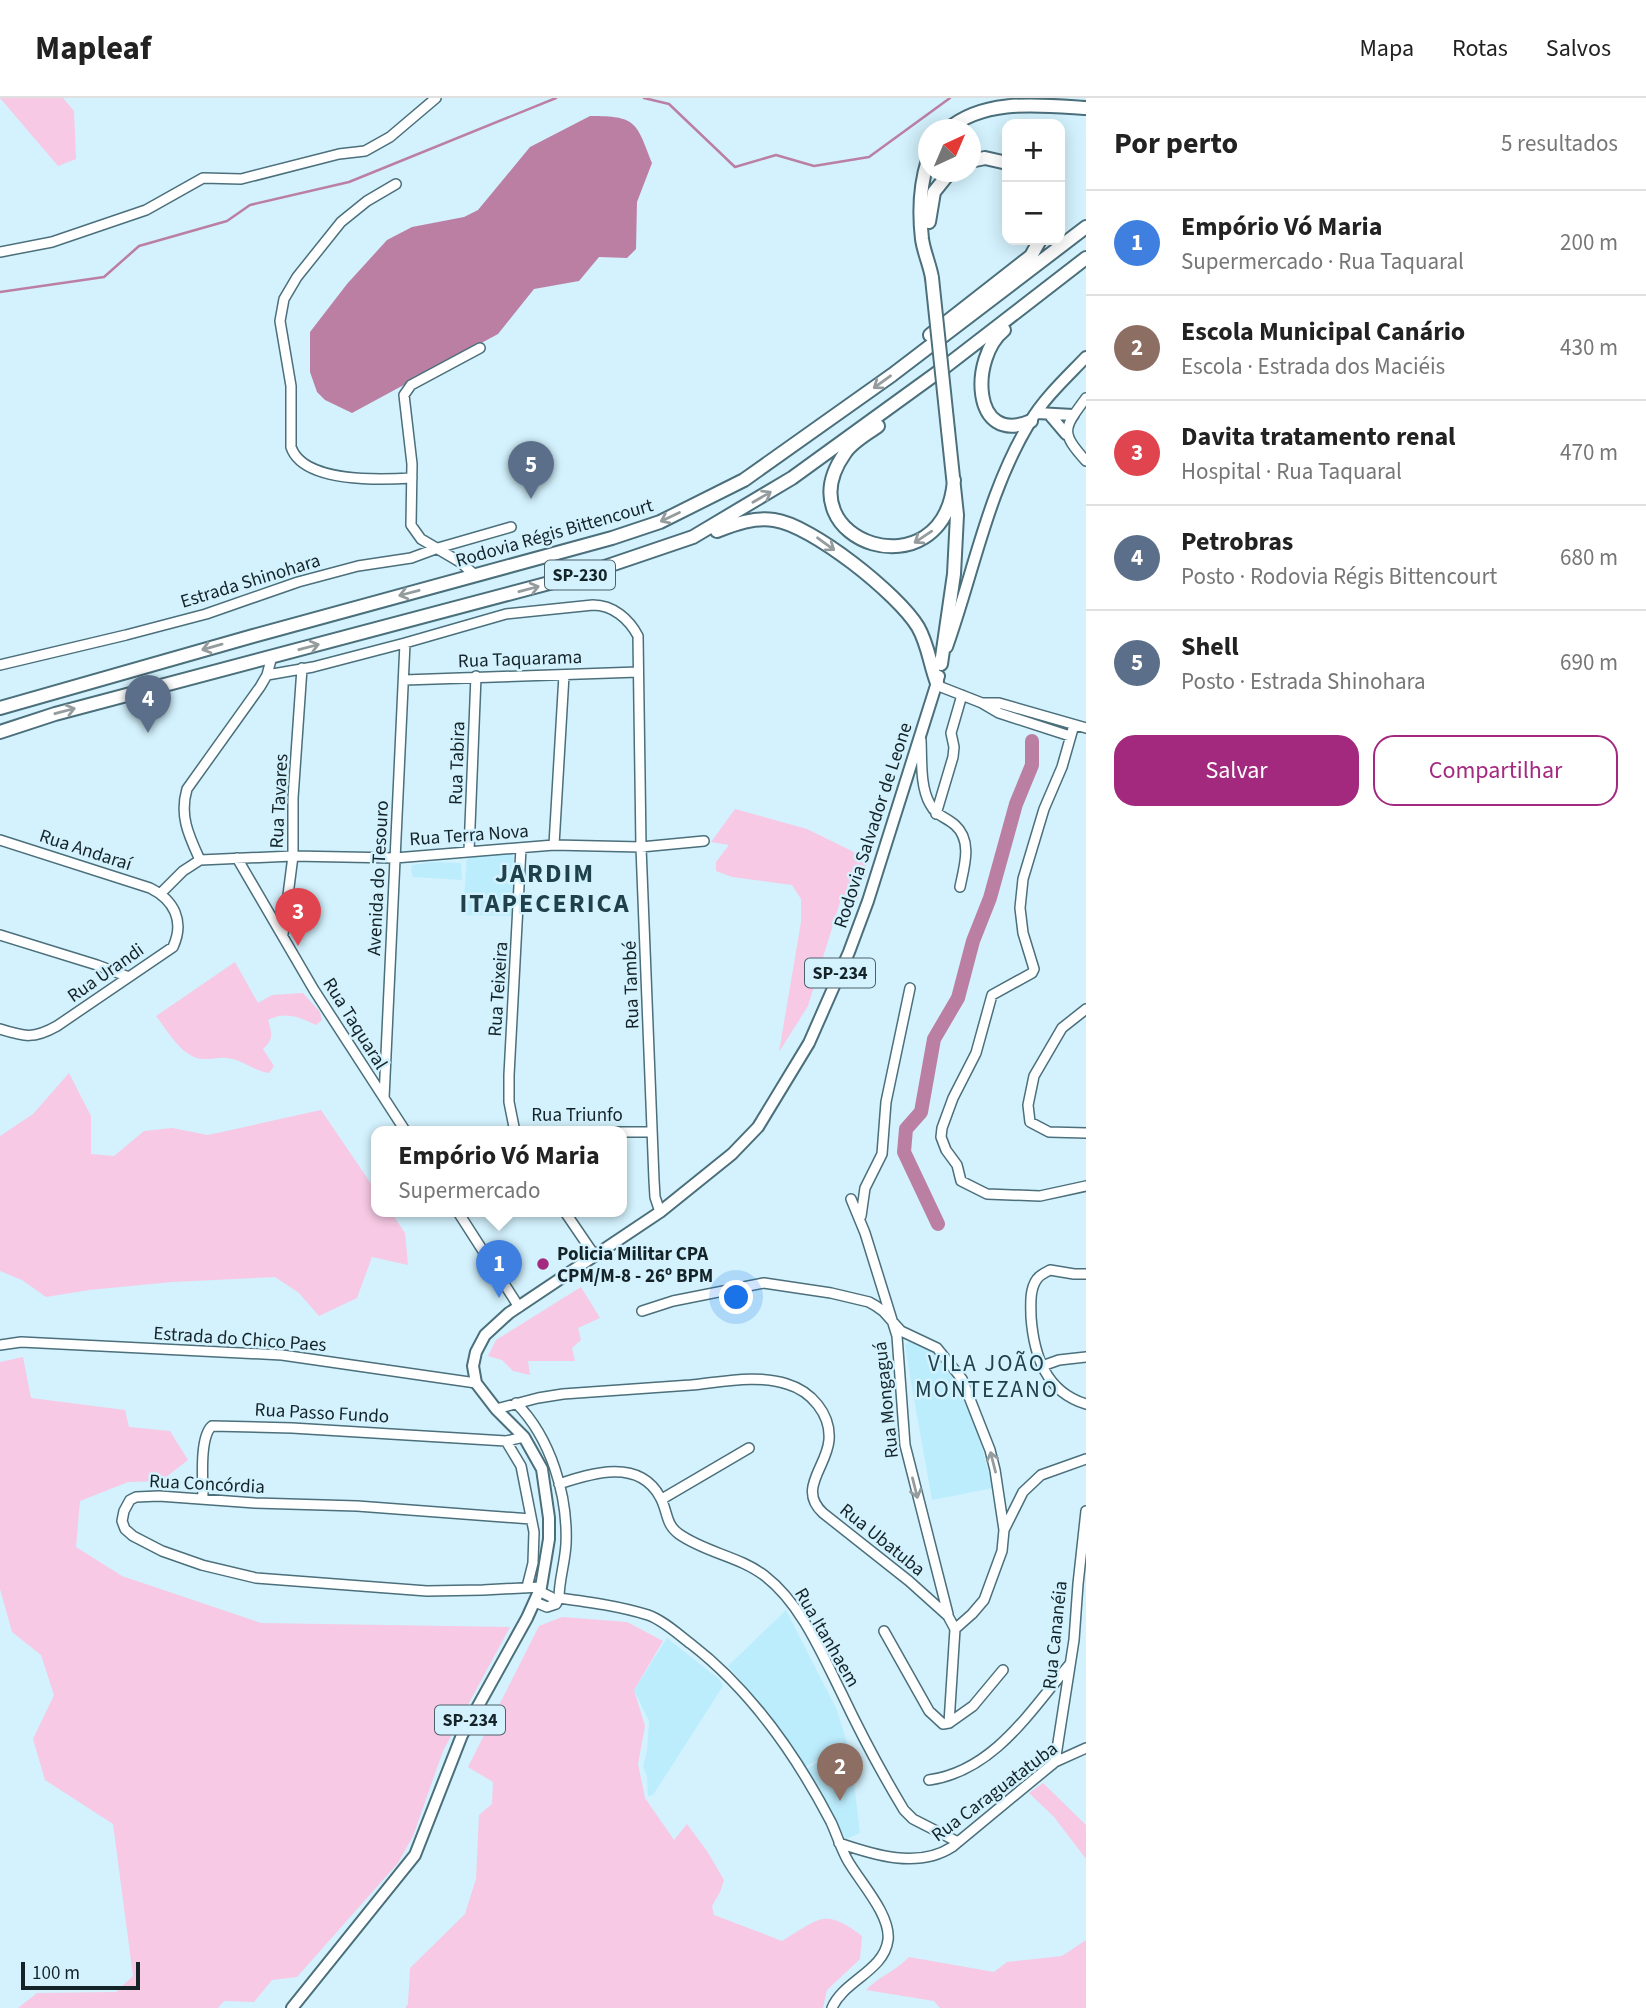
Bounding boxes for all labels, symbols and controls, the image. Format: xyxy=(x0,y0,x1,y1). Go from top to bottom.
text: Mapleaf xyxy=(35,25,151,72)
text: Mapa xyxy=(1359,31,1414,66)
text: Rotas xyxy=(1452,31,1508,66)
text: Salvos xyxy=(1546,31,1611,66)
north arrow xyxy=(918,119,981,182)
map controls xyxy=(1002,119,1065,245)
button: + xyxy=(1002,119,1065,182)
text: Por perto xyxy=(1114,122,1238,165)
text: 5 resultados xyxy=(1501,127,1618,160)
button: − xyxy=(1002,182,1065,245)
text: Empório Vó Maria xyxy=(1181,208,1382,245)
text: 1 xyxy=(1131,226,1143,259)
text: 200 m xyxy=(1560,226,1618,259)
text: Supermercado · Rua Taquaral xyxy=(1181,245,1464,278)
text: Escola Municipal Canário xyxy=(1181,313,1465,350)
text: 2 xyxy=(1131,331,1143,364)
text: 430 m xyxy=(1560,331,1618,364)
text: Escola · Estrada dos Maciéis xyxy=(1181,350,1445,383)
one-way arrow xyxy=(873,375,892,389)
text: Davita tratamento renal xyxy=(1181,418,1456,455)
text: 3 xyxy=(1131,436,1143,469)
text: 470 m xyxy=(1560,436,1618,469)
pin: 5 xyxy=(508,441,554,499)
text: Hospital · Rua Taquaral xyxy=(1181,455,1402,488)
one-way arrow xyxy=(751,490,771,504)
street label: Rodovia Régis Bittencourt xyxy=(453,492,657,575)
one-way arrow xyxy=(660,511,681,525)
text: Petrobras xyxy=(1181,523,1293,560)
one-way arrow xyxy=(914,529,933,544)
one-way arrow xyxy=(816,537,835,551)
text: 4 xyxy=(1131,541,1143,574)
text: 680 m xyxy=(1560,541,1618,574)
street label: Estrada Shinohara xyxy=(177,547,324,616)
road number: SP-230 xyxy=(545,560,615,589)
text: Posto · Rodovia Régis Bittencourt xyxy=(1181,560,1497,593)
one-way arrow xyxy=(517,581,539,594)
one-way arrow xyxy=(398,587,421,600)
text: Shell xyxy=(1181,628,1239,665)
one-way arrow xyxy=(297,640,319,653)
one-way arrow xyxy=(201,642,223,655)
street label: Rua Taquarama xyxy=(457,644,583,675)
text: 5 xyxy=(1131,646,1143,679)
text: 690 m xyxy=(1560,646,1618,679)
text: Posto · Estrada Shinohara xyxy=(1181,665,1426,698)
pin: 4 xyxy=(125,675,171,733)
one-way arrow xyxy=(53,704,76,717)
street label: Rodovia Salvador de Leone xyxy=(827,719,919,932)
street label: Rua Tabira xyxy=(443,721,472,805)
button: Salvar xyxy=(1114,735,1359,806)
button: Compartilhar xyxy=(1373,735,1618,806)
street label: Rua Tavares xyxy=(264,753,295,849)
street label: Avenida do Tesouro xyxy=(361,800,396,957)
street label: Rua Terra Nova xyxy=(409,818,530,853)
street label: Rua Andaraí xyxy=(36,823,136,878)
district label: JARDIM ITAPECERICA xyxy=(459,855,631,922)
pin: 3 xyxy=(275,888,321,946)
street label: Rua Urandi xyxy=(62,937,150,1010)
street label: Rua També xyxy=(616,940,647,1030)
street label: Rua Teixeira xyxy=(482,941,515,1038)
road number: SP-234 xyxy=(805,958,875,988)
street label: Rua Taquaral xyxy=(316,973,394,1075)
street label: Rua Triunfo xyxy=(531,1102,623,1129)
popup xyxy=(371,1126,627,1217)
text: Empório Vó Maria xyxy=(398,1137,600,1174)
text: Supermercado xyxy=(398,1174,541,1207)
pin: 1 xyxy=(476,1240,522,1298)
place label: Policia Militar CPA CPM/M-8 - 26º BPM xyxy=(557,1241,713,1290)
marker: Policia Militar CPA CPM/M-8 - 26º BPM xyxy=(535,1256,551,1272)
your location xyxy=(719,1280,753,1314)
street label: Estrada do Chico Paes xyxy=(152,1320,327,1359)
street label: Rua Mongaguá xyxy=(867,1340,906,1460)
district label: VILA JOÃO MONTEZANO xyxy=(915,1347,1059,1406)
street label: Rua Passo Fundo xyxy=(254,1396,390,1431)
one-way arrow xyxy=(986,1452,999,1474)
street label: Rua Concórdia xyxy=(148,1468,265,1501)
one-way arrow xyxy=(909,1476,922,1499)
street label: Rua Ubatuba xyxy=(834,1497,931,1583)
street label: Rua Cananéia xyxy=(1036,1580,1075,1691)
street label: Rua Itanhaem xyxy=(787,1583,866,1692)
road number: SP-234 xyxy=(435,1706,505,1735)
street label: Rua Caraguatatuba xyxy=(926,1736,1064,1849)
pin: 2 xyxy=(817,1743,863,1801)
scale bar xyxy=(21,1959,140,1991)
text: 100 m xyxy=(32,1960,80,1987)

